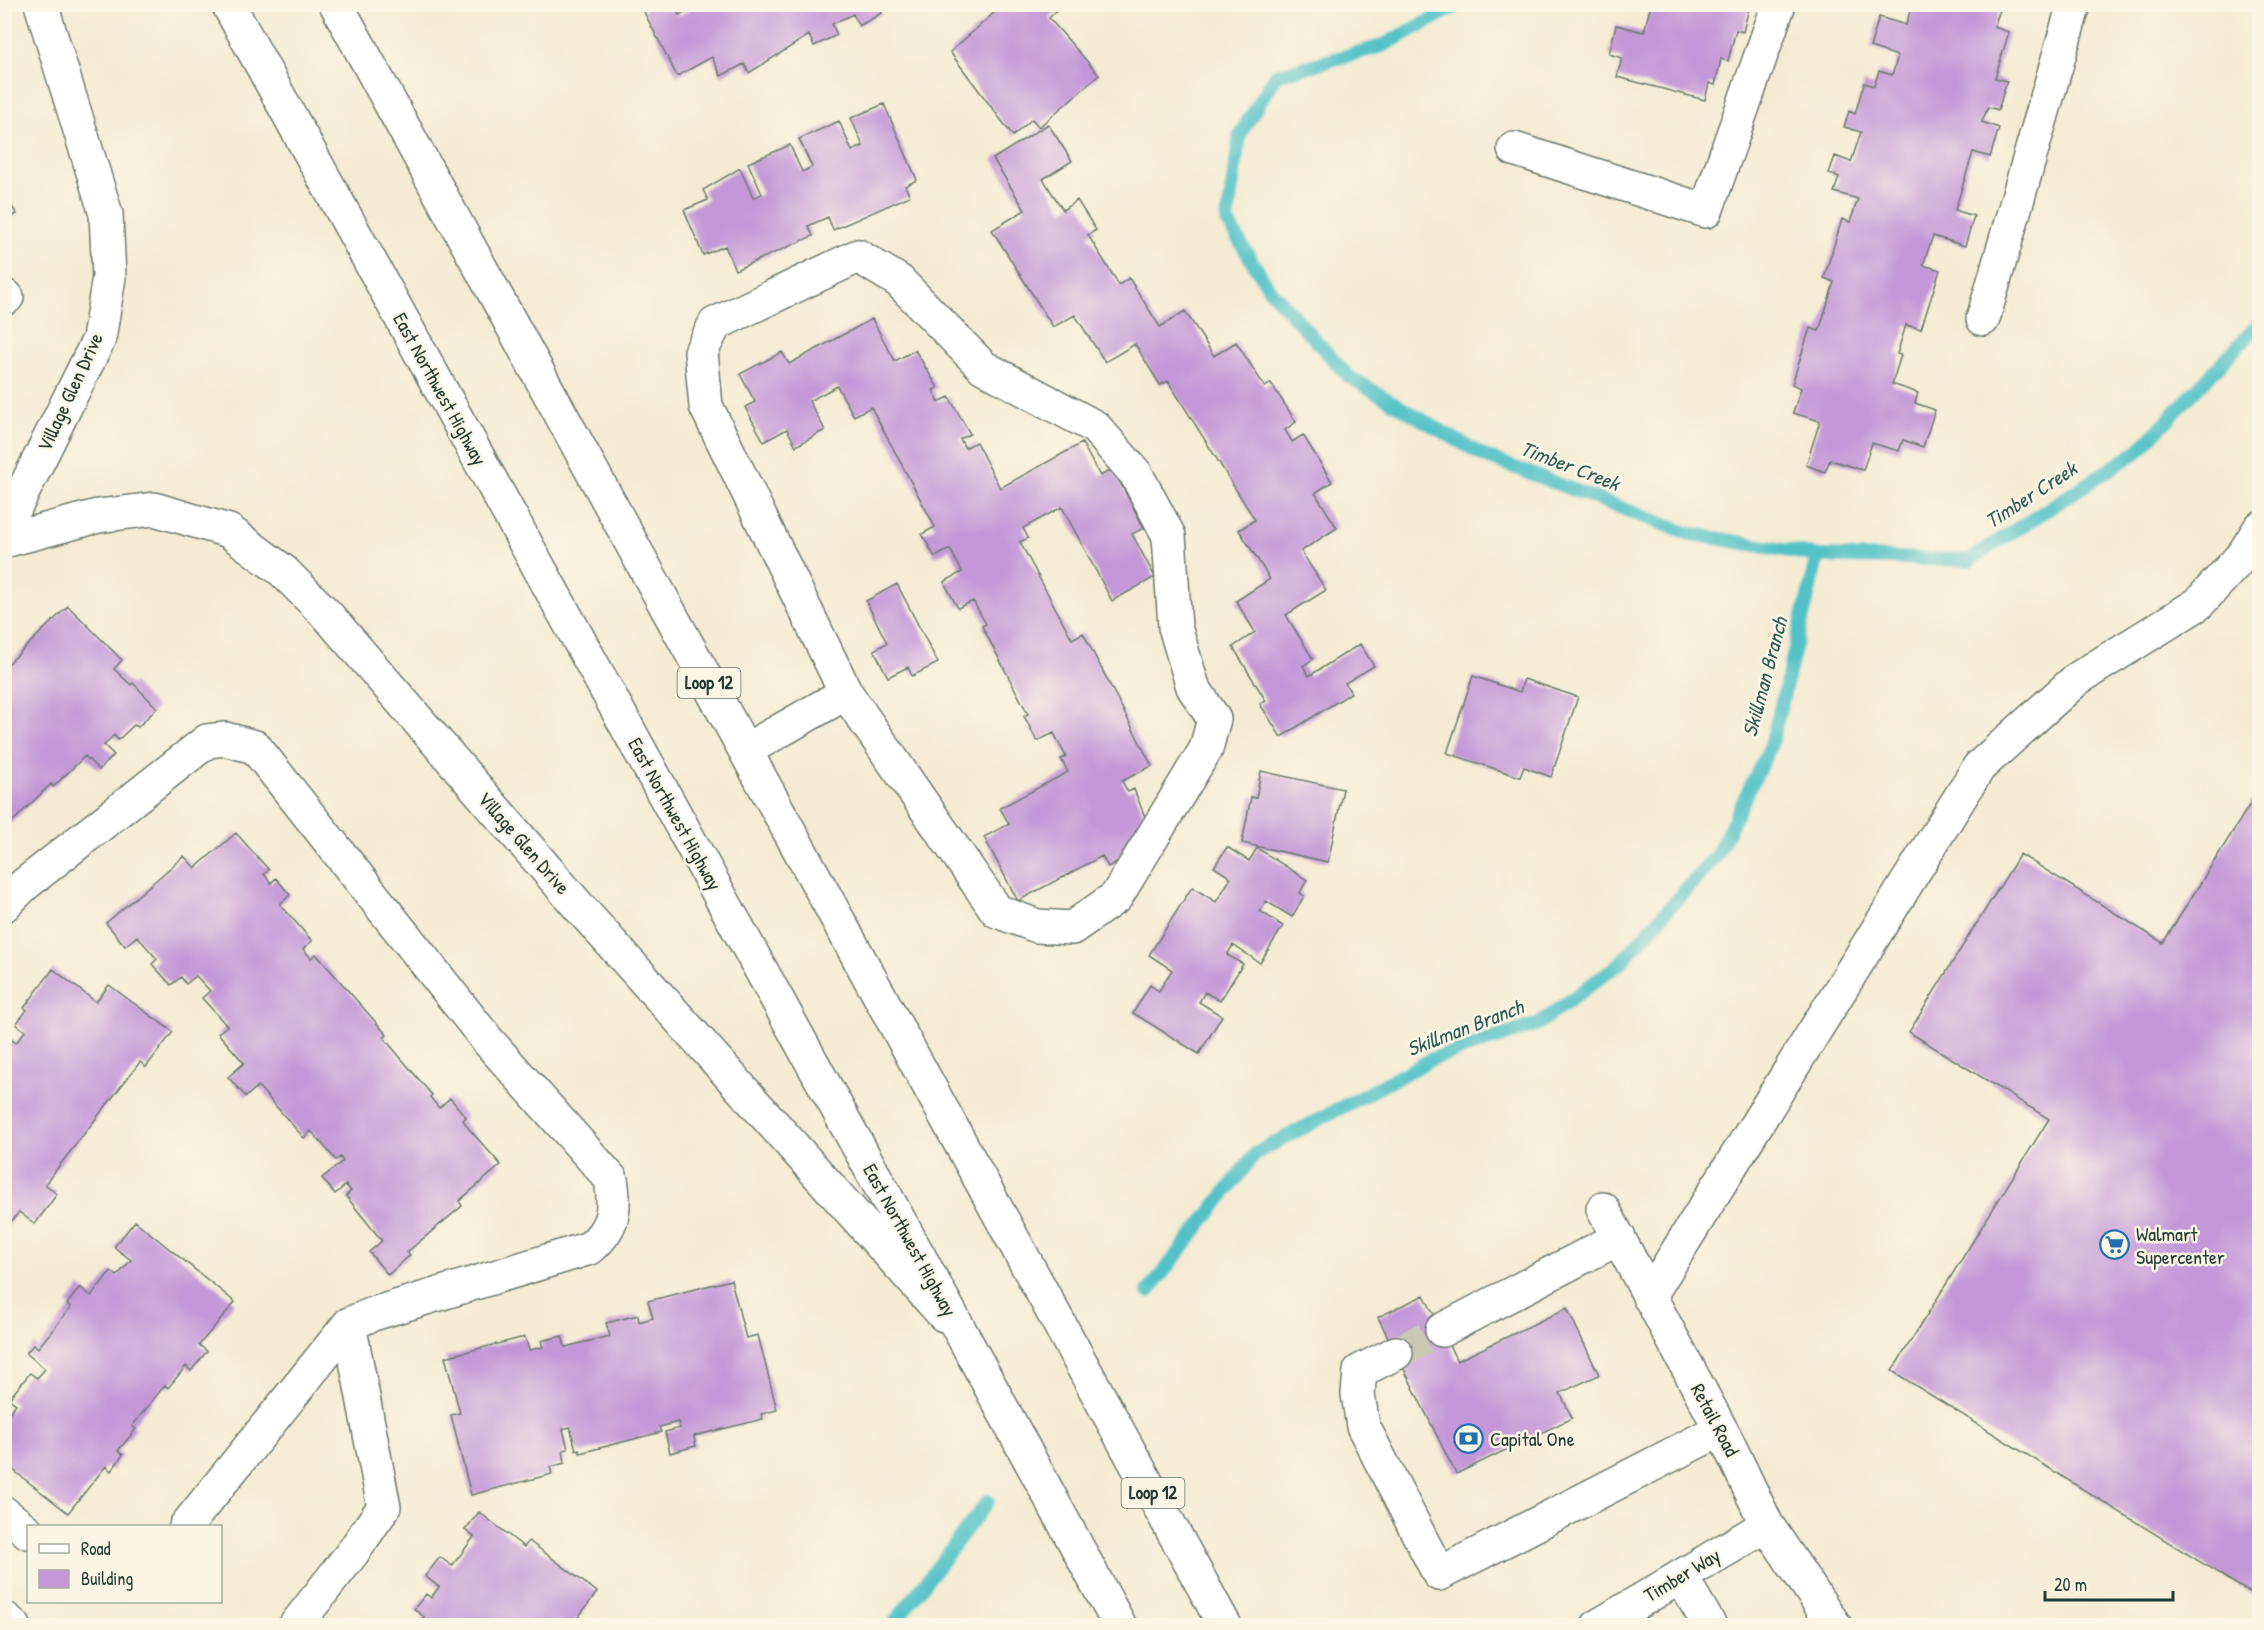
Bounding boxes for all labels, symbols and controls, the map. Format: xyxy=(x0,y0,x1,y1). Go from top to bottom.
street label: East Northwest Highway xyxy=(387,308,494,470)
street label: Village Glen Drive xyxy=(30,328,109,455)
water label: Timber Creek xyxy=(1517,433,1626,498)
water label: Timber Creek xyxy=(1979,453,2084,535)
water label: Skillman Branch xyxy=(1735,613,1795,740)
road number: Loop 12 xyxy=(678,668,740,698)
street label: East Northwest Highway xyxy=(622,733,729,895)
street label: Village Glen Drive xyxy=(472,786,577,900)
water label: Skillman Branch xyxy=(1403,992,1528,1063)
street label: East Northwest Highway xyxy=(857,1159,964,1321)
place label: Walmart Supercenter xyxy=(2136,1220,2225,1270)
supermarket icon: Walmart Supercenter xyxy=(2099,1229,2131,1261)
street label: Retail Road xyxy=(1685,1379,1746,1461)
bank icon: Capital One xyxy=(1453,1423,1485,1455)
place label: Capital One xyxy=(1490,1425,1575,1452)
road number: Loop 12 xyxy=(1122,1478,1184,1508)
legend xyxy=(27,1525,222,1603)
text: Road xyxy=(81,1536,111,1561)
street label: Timber Way xyxy=(1639,1541,1725,1608)
scale bar xyxy=(2045,1564,2172,1602)
text: Building xyxy=(81,1566,133,1591)
text: 20 m xyxy=(2054,1572,2087,1597)

